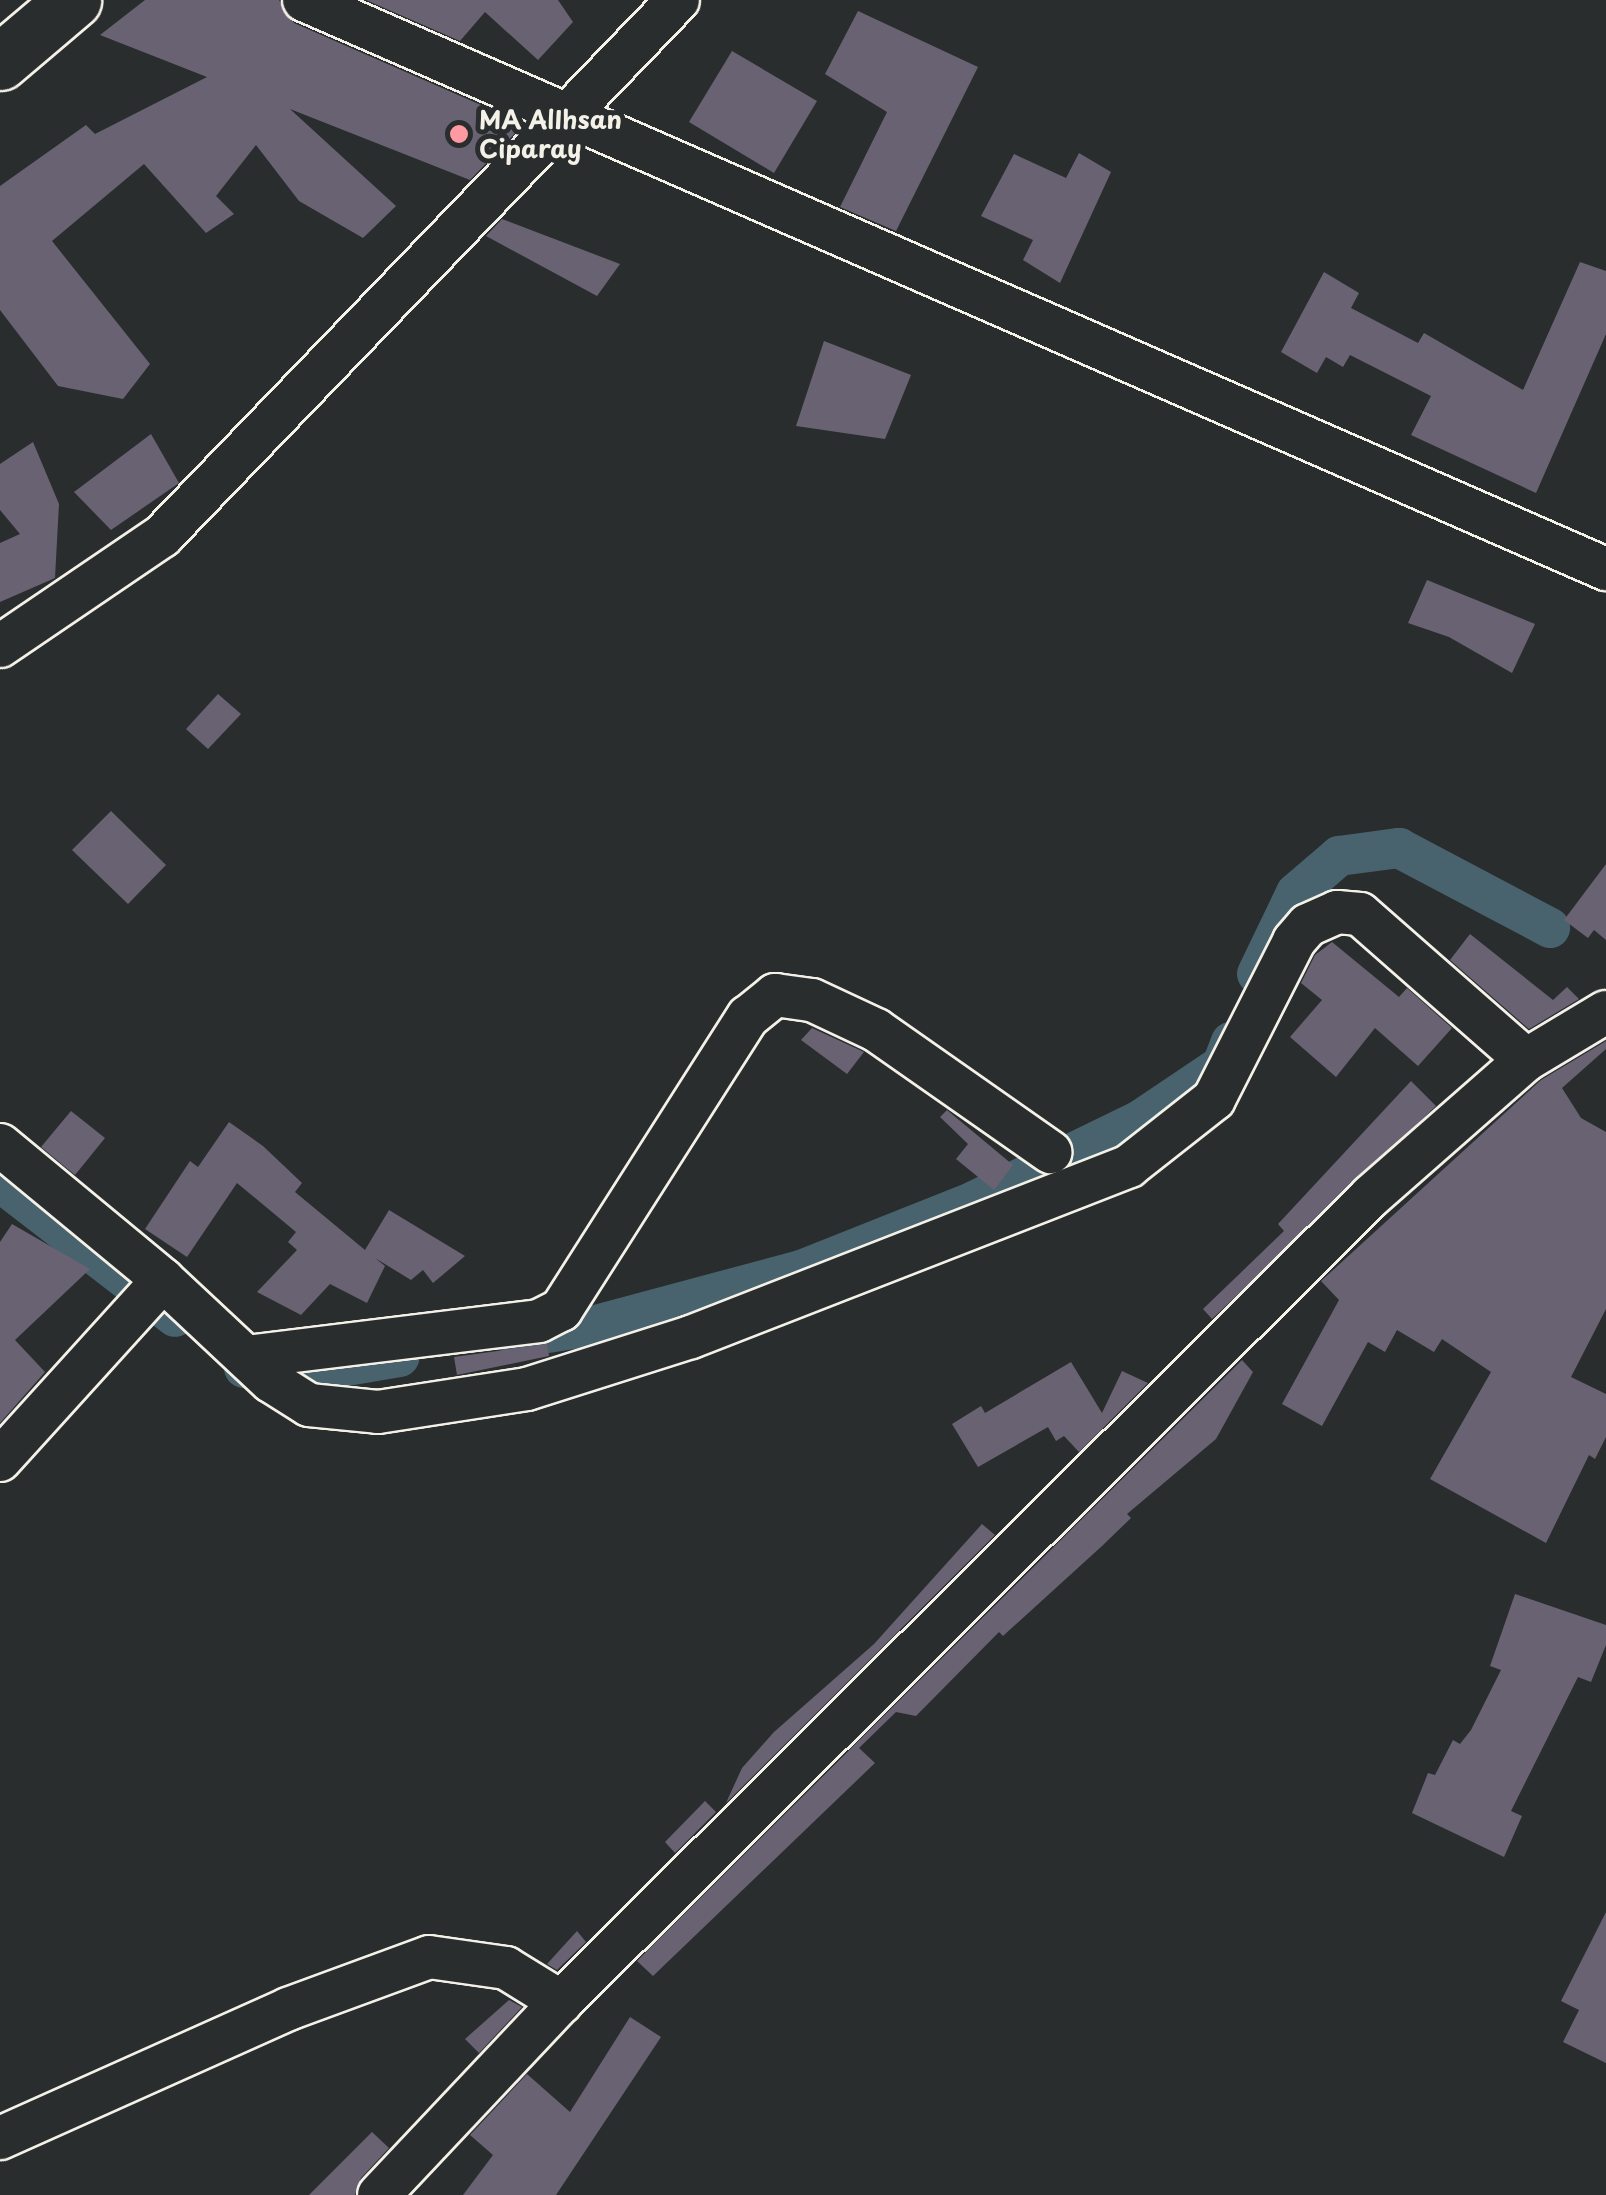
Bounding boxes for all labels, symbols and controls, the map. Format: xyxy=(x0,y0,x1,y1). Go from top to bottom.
place label: MA AlIhsan Ciparay xyxy=(479,105,623,164)
marker: MA AlIhsan Ciparay xyxy=(448,123,470,145)

